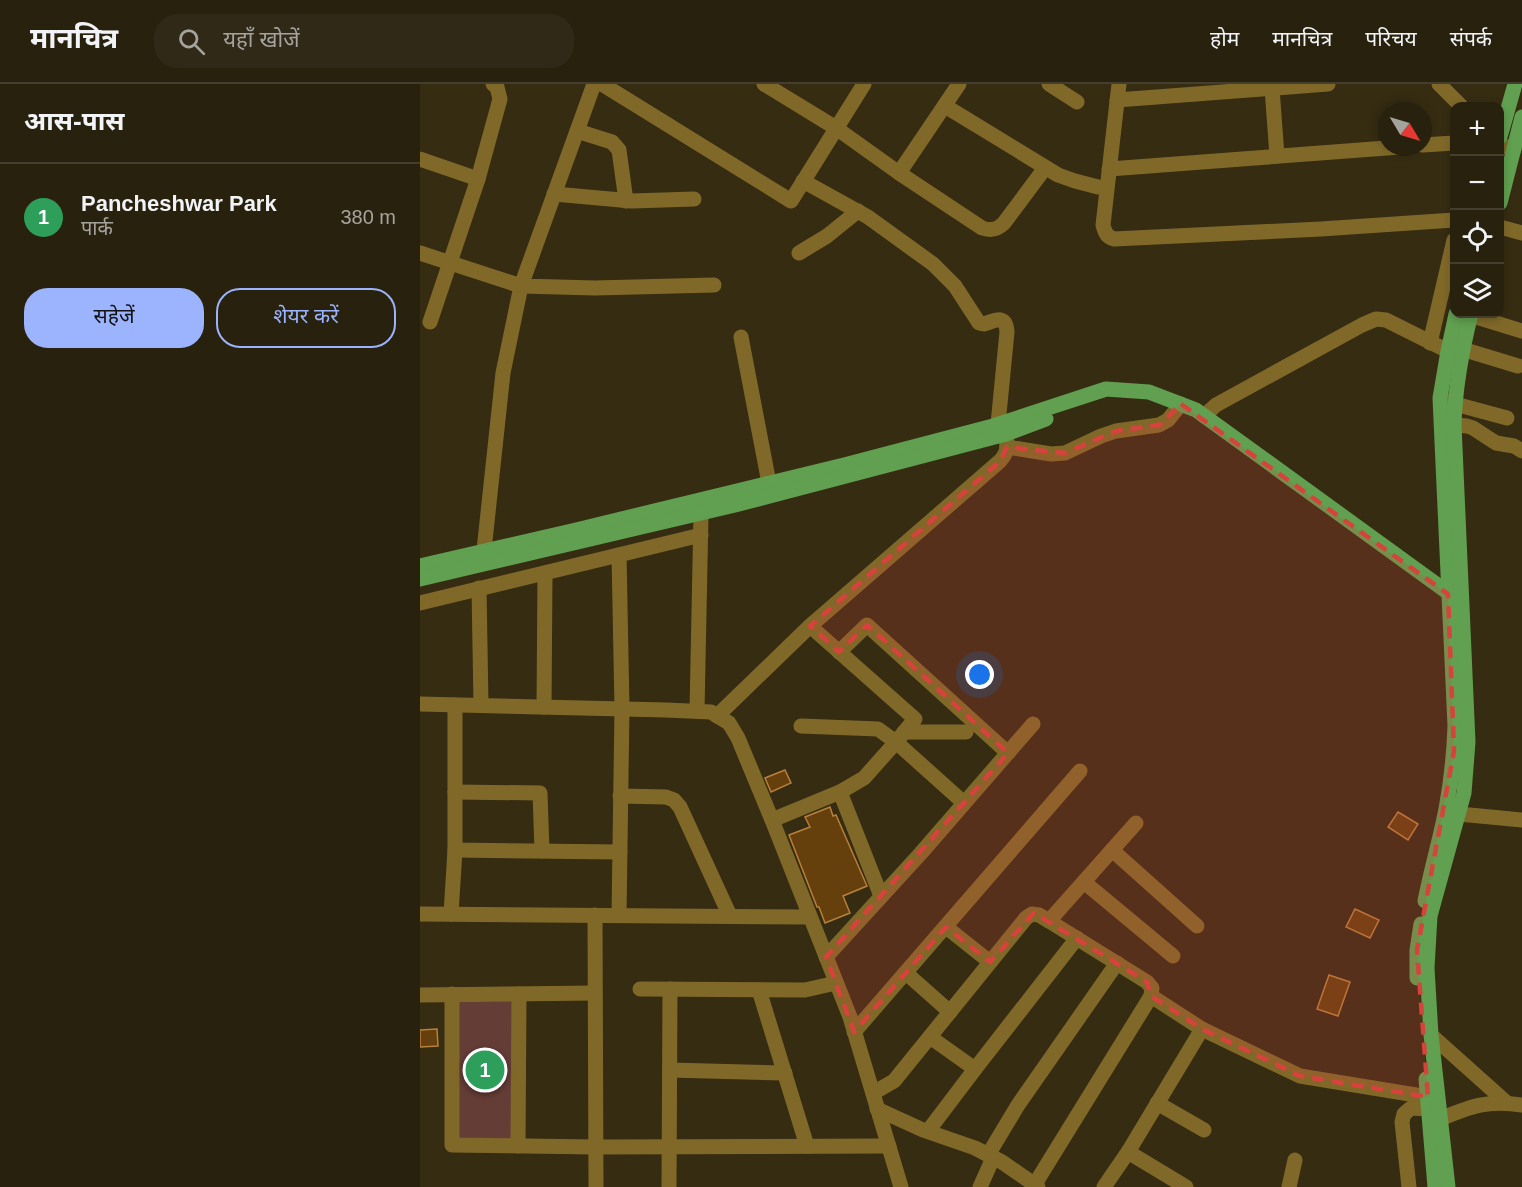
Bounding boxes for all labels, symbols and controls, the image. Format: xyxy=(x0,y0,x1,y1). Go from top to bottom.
search box xyxy=(154,14,574,68)
text: मानचित्र xyxy=(30,23,118,54)
icon: search xyxy=(175,25,208,58)
text: यहाँ खोजें xyxy=(223,27,300,52)
text: होम xyxy=(1210,27,1239,50)
text: मानचित्र xyxy=(1272,27,1332,50)
text: परिचय xyxy=(1365,27,1417,50)
text: संपर्क xyxy=(1450,27,1492,50)
north arrow xyxy=(1378,102,1432,156)
map controls xyxy=(1450,102,1504,318)
button: + xyxy=(1450,102,1504,156)
text: आस-पास xyxy=(24,106,124,136)
button: − xyxy=(1450,156,1504,210)
text: Pancheshwar Park xyxy=(81,191,277,216)
text: 1 xyxy=(38,206,49,228)
text: 380 m xyxy=(340,206,396,228)
button: locate xyxy=(1450,210,1504,264)
text: पार्क xyxy=(81,217,113,239)
button: layers xyxy=(1450,264,1504,318)
button: सहेजें xyxy=(24,288,204,348)
button: शेयर करें xyxy=(216,288,396,348)
your location xyxy=(965,660,994,689)
pin: 1 xyxy=(466,1048,504,1092)

